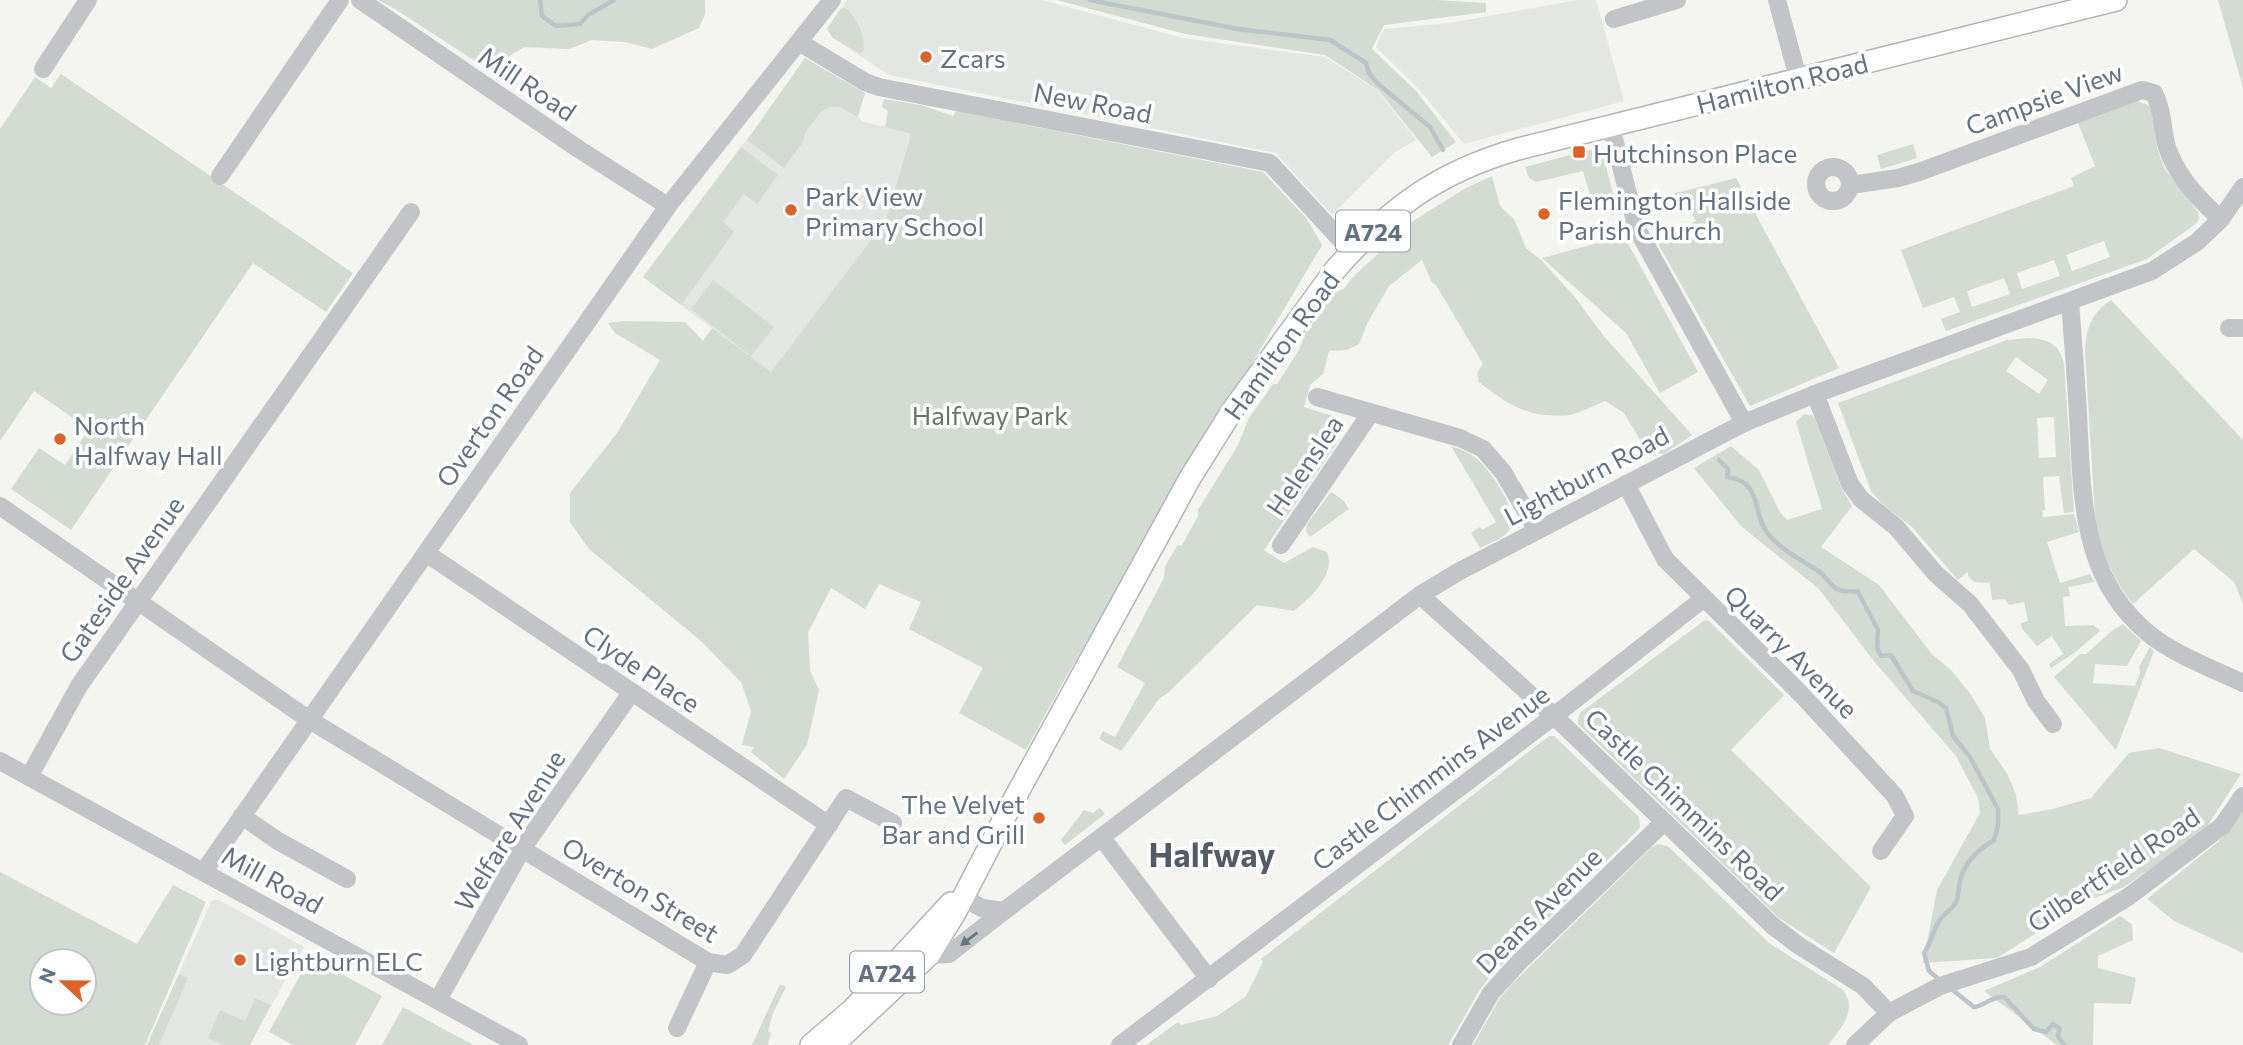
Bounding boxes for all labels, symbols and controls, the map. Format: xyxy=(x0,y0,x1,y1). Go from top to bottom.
street label: Mill Road xyxy=(474,39,582,127)
place label: Zcars xyxy=(940,42,1006,73)
street label: Hamilton Road xyxy=(1693,47,1871,119)
marker: Zcars xyxy=(918,49,934,65)
street label: Campsie View xyxy=(1961,55,2127,141)
street label: New Road xyxy=(1031,75,1155,129)
place label: Hutchinson Place xyxy=(1593,137,1797,168)
marker: Hutchinson Place xyxy=(1571,144,1587,160)
place label: Park View Primary School xyxy=(805,180,984,241)
place label: Flemington Hallside Parish Church xyxy=(1558,184,1791,245)
marker: Park View Primary School xyxy=(783,202,799,218)
marker: Flemington Hallside Parish Church xyxy=(1536,206,1552,222)
road number: A724 xyxy=(1336,210,1410,252)
street label: Hamilton Road xyxy=(1217,265,1345,425)
street label: Overton Road xyxy=(429,340,549,492)
park label: Halfway Park xyxy=(912,399,1068,430)
place label: North Halfway Hall xyxy=(74,409,223,470)
street label: Helenslea xyxy=(1259,409,1349,521)
street label: Lightburn Road xyxy=(1498,419,1674,531)
marker: North Halfway Hall xyxy=(52,431,68,447)
street label: Gateside Avenue xyxy=(52,490,190,668)
street label: Quarry Avenue xyxy=(1719,578,1865,724)
street label: Clyde Place xyxy=(578,618,706,718)
street label: Castle Chimmins Avenue xyxy=(1305,678,1555,876)
street label: Castle Chimmins Road xyxy=(1580,702,1790,906)
street label: Welfare Avenue xyxy=(447,744,571,916)
place label: The Velvet Bar and Grill xyxy=(881,788,1025,849)
street label: Gilbertfield Road xyxy=(2021,800,2205,938)
marker: The Velvet Bar and Grill xyxy=(1031,810,1047,826)
street label: Overton Street xyxy=(557,830,725,948)
district label: Halfway xyxy=(1149,833,1275,874)
street label: Mill Road xyxy=(217,839,329,919)
street label: Deans Avenue xyxy=(1469,841,1607,979)
one-way arrow xyxy=(960,931,978,946)
place label: Lightburn ELC xyxy=(254,945,423,976)
north arrow xyxy=(28,947,98,1017)
marker: Lightburn ELC xyxy=(232,952,248,968)
road number: A724 xyxy=(850,952,924,992)
text: N xyxy=(33,965,60,986)

